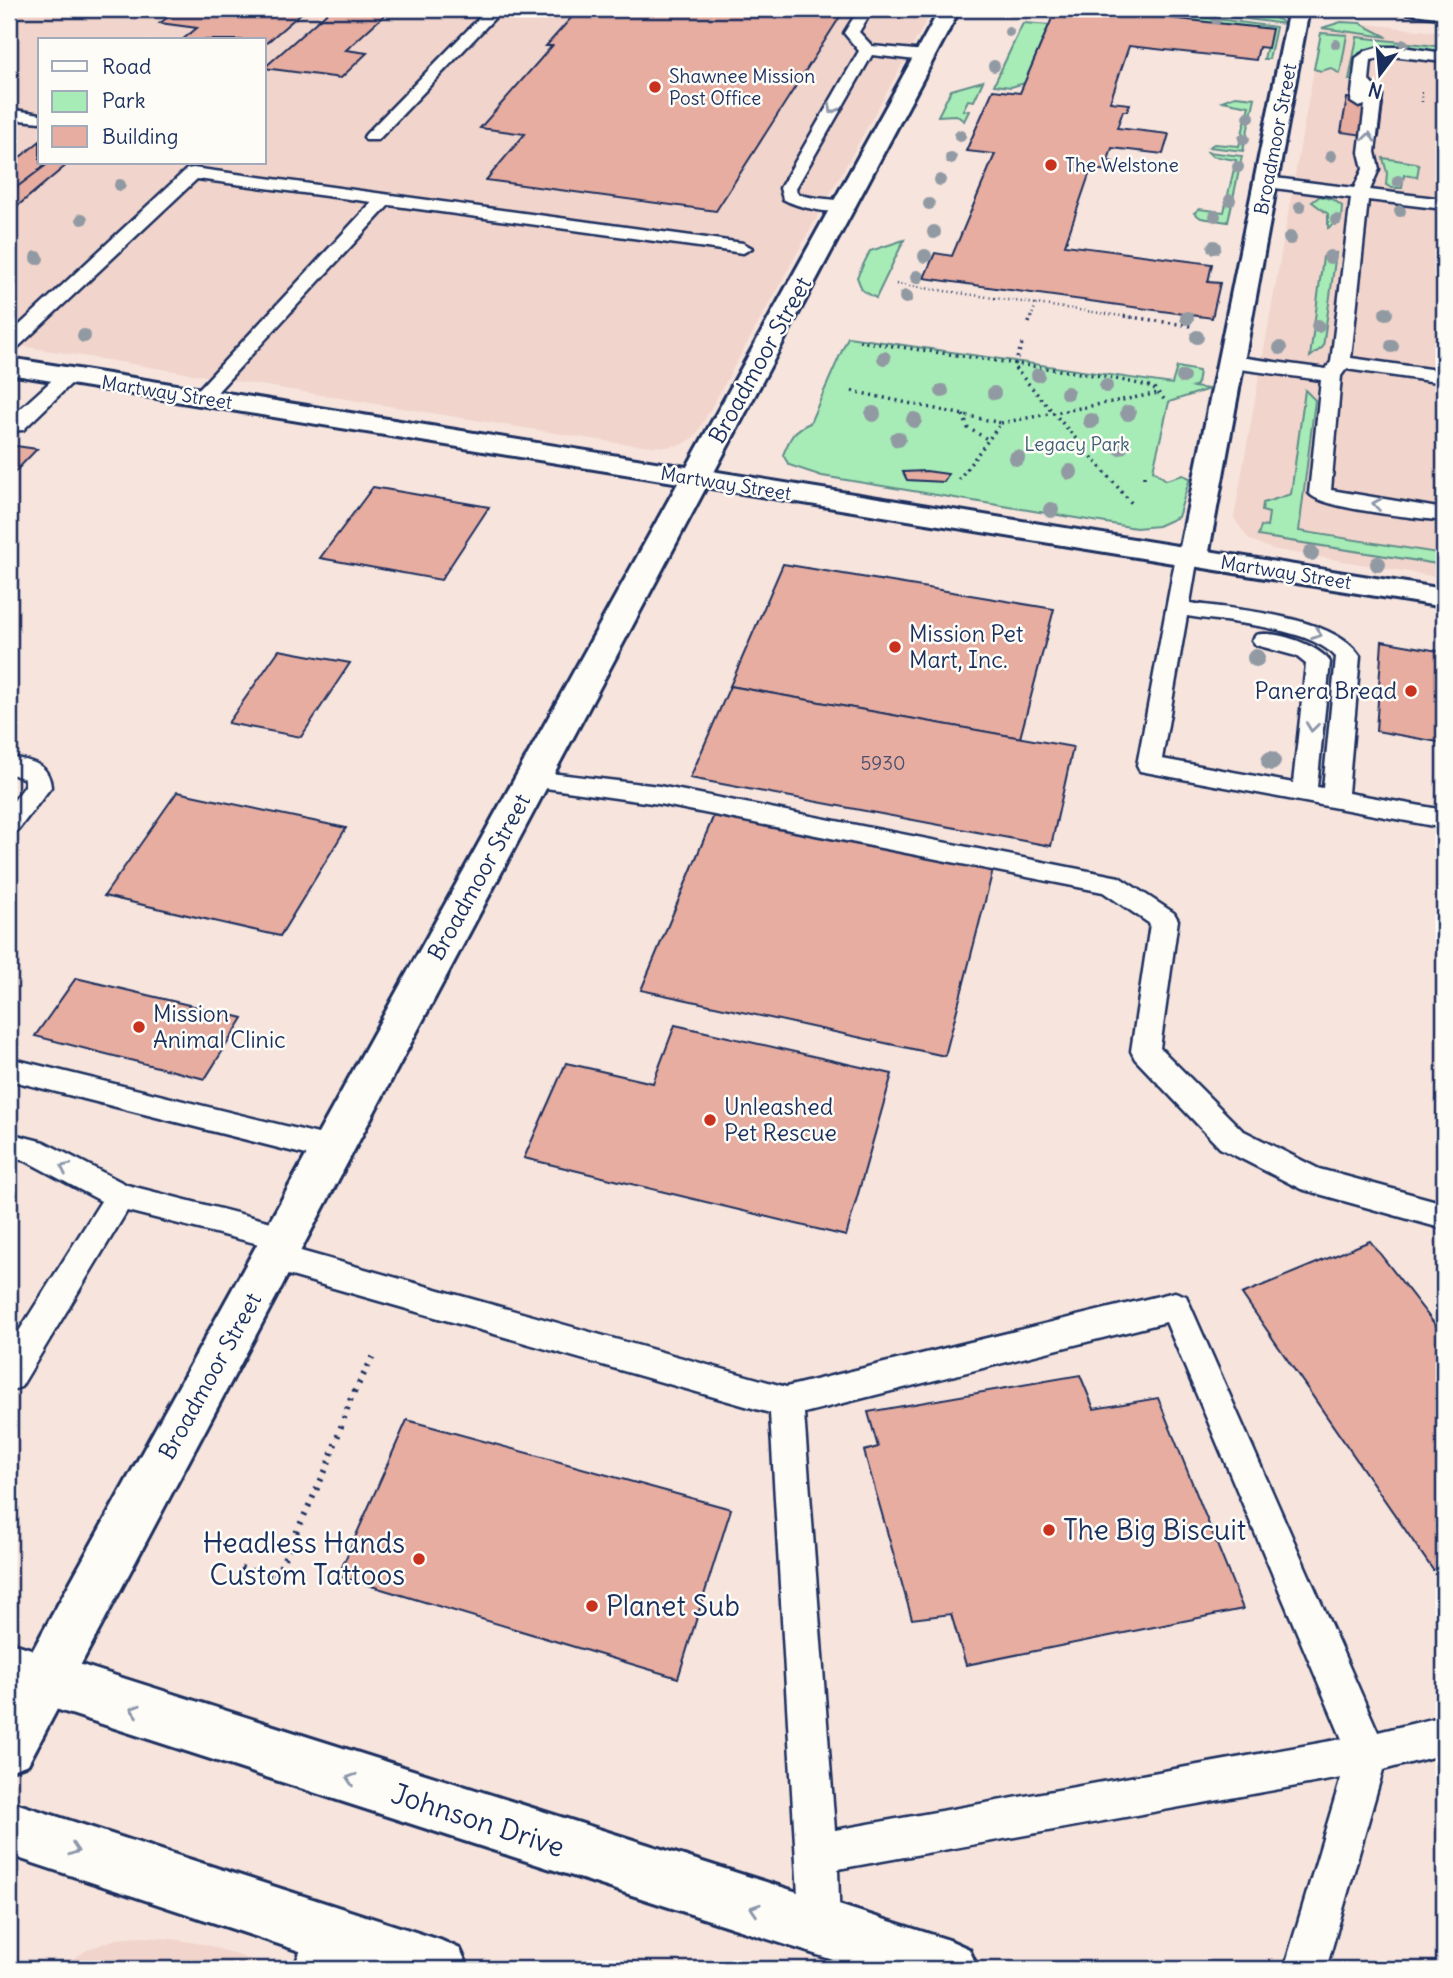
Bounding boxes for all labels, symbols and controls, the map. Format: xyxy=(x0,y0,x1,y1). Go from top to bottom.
legend xyxy=(38,38,266,164)
north arrow xyxy=(1344,38,1414,108)
text: Road xyxy=(102,53,151,80)
street label: Broadmoor Street xyxy=(1249,61,1301,217)
place label: Shawnee Mission Post Office xyxy=(669,64,815,110)
text: N xyxy=(1366,77,1385,104)
marker: Shawnee Mission Post Office xyxy=(647,79,663,95)
text: Park xyxy=(102,87,145,114)
one-way arrow xyxy=(828,102,841,114)
text: Building xyxy=(102,123,178,150)
one-way arrow xyxy=(1361,131,1376,143)
place label: The Welstone xyxy=(1065,153,1179,177)
marker: The Welstone xyxy=(1043,157,1059,173)
street label: Broadmoor Street xyxy=(702,271,817,448)
street label: Martway Street xyxy=(100,370,234,414)
park label: Legacy Park xyxy=(1024,432,1130,456)
street label: Martway Street xyxy=(659,461,793,505)
one-way arrow xyxy=(1371,497,1383,512)
street label: Martway Street xyxy=(1219,550,1353,594)
place label: Mission Pet Mart, Inc. xyxy=(909,619,1024,674)
one-way arrow xyxy=(1310,626,1323,640)
marker: Mission Pet Mart, Inc. xyxy=(887,639,903,655)
place label: Panera Bread xyxy=(1254,676,1397,705)
marker: Panera Bread xyxy=(1403,683,1419,699)
one-way arrow xyxy=(1304,721,1319,733)
house number: 5930 xyxy=(860,751,906,775)
street label: Broadmoor Street xyxy=(421,788,536,965)
place label: Mission Animal Clinic xyxy=(153,999,286,1054)
marker: Mission Animal Clinic xyxy=(131,1019,147,1035)
place label: Unleashed Pet Rescue xyxy=(724,1092,837,1147)
marker: Unleashed Pet Rescue xyxy=(702,1112,718,1128)
one-way arrow xyxy=(60,1162,72,1176)
street label: Broadmoor Street xyxy=(152,1287,267,1464)
place label: The Big Biscuit xyxy=(1063,1512,1246,1548)
marker: The Big Biscuit xyxy=(1041,1522,1057,1538)
place label: Headless Hands Custom Tattoos xyxy=(203,1525,405,1593)
marker: Headless Hands Custom Tattoos xyxy=(411,1551,427,1567)
place label: Planet Sub xyxy=(606,1588,740,1624)
marker: Planet Sub xyxy=(584,1598,600,1614)
one-way arrow xyxy=(129,1704,141,1718)
one-way arrow xyxy=(346,1773,358,1788)
street label: Johnson Drive xyxy=(387,1775,569,1865)
one-way arrow xyxy=(67,1841,79,1856)
one-way arrow xyxy=(749,1903,761,1917)

